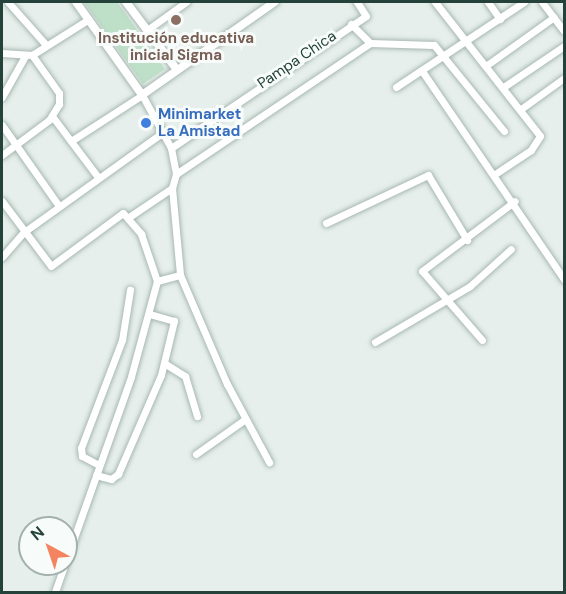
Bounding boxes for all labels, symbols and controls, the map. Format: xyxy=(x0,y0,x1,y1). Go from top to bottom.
marker: Institución educativa inicial Sigma xyxy=(169,13,183,27)
street label: Pampa Chica xyxy=(254,27,340,93)
place label: Institución educativa inicial Sigma xyxy=(98,29,254,64)
place label: Minimarket La Amistad xyxy=(158,105,241,140)
marker: Minimarket La Amistad xyxy=(139,116,153,130)
north arrow xyxy=(18,516,78,576)
text: N xyxy=(26,522,49,545)

